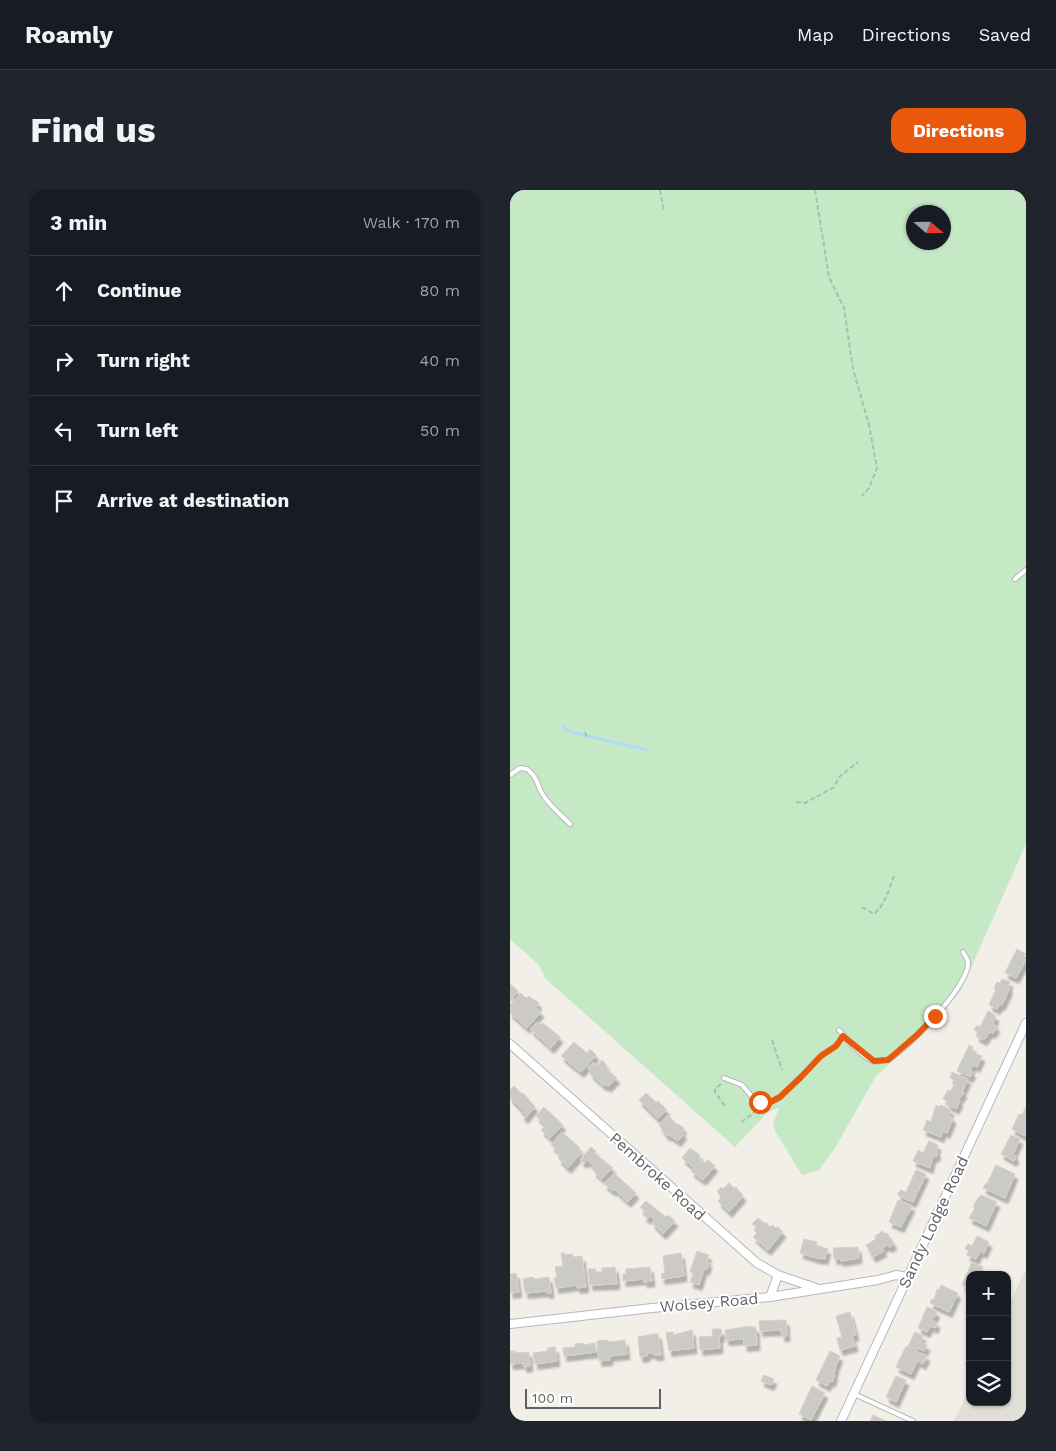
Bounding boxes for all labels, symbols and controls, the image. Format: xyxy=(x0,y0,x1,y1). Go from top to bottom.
text: Roamly xyxy=(25,21,113,49)
text: Map xyxy=(797,24,834,45)
text: Directions xyxy=(862,24,951,45)
text: Saved xyxy=(979,24,1031,45)
button: Directions xyxy=(891,108,1026,153)
text: Find us xyxy=(30,109,156,151)
north arrow xyxy=(906,205,951,250)
text: 3 min xyxy=(50,210,107,235)
text: Walk · 170 m xyxy=(363,213,460,232)
icon: ahead xyxy=(50,277,78,305)
text: Continue xyxy=(97,279,181,302)
text: 80 m xyxy=(419,281,460,300)
icon: right xyxy=(50,347,78,375)
text: Turn right xyxy=(97,349,190,372)
text: 40 m xyxy=(420,351,460,370)
icon: left xyxy=(50,417,78,445)
text: Turn left xyxy=(97,419,178,442)
text: 50 m xyxy=(420,421,460,440)
icon: arrive xyxy=(50,487,78,515)
text: Arrive at destination xyxy=(97,489,289,512)
route end xyxy=(924,1005,947,1028)
route start xyxy=(749,1091,772,1114)
street label: Pembroke Road xyxy=(606,1128,710,1224)
street label: Sandy Lodge Road xyxy=(894,1153,972,1291)
map controls xyxy=(966,1271,1011,1406)
button: + xyxy=(966,1271,1011,1316)
street label: Wolsey Road xyxy=(659,1289,759,1316)
button: − xyxy=(966,1316,1011,1361)
button: layers xyxy=(966,1361,1011,1406)
scale bar xyxy=(525,1386,661,1409)
text: 100 m xyxy=(532,1390,573,1406)

